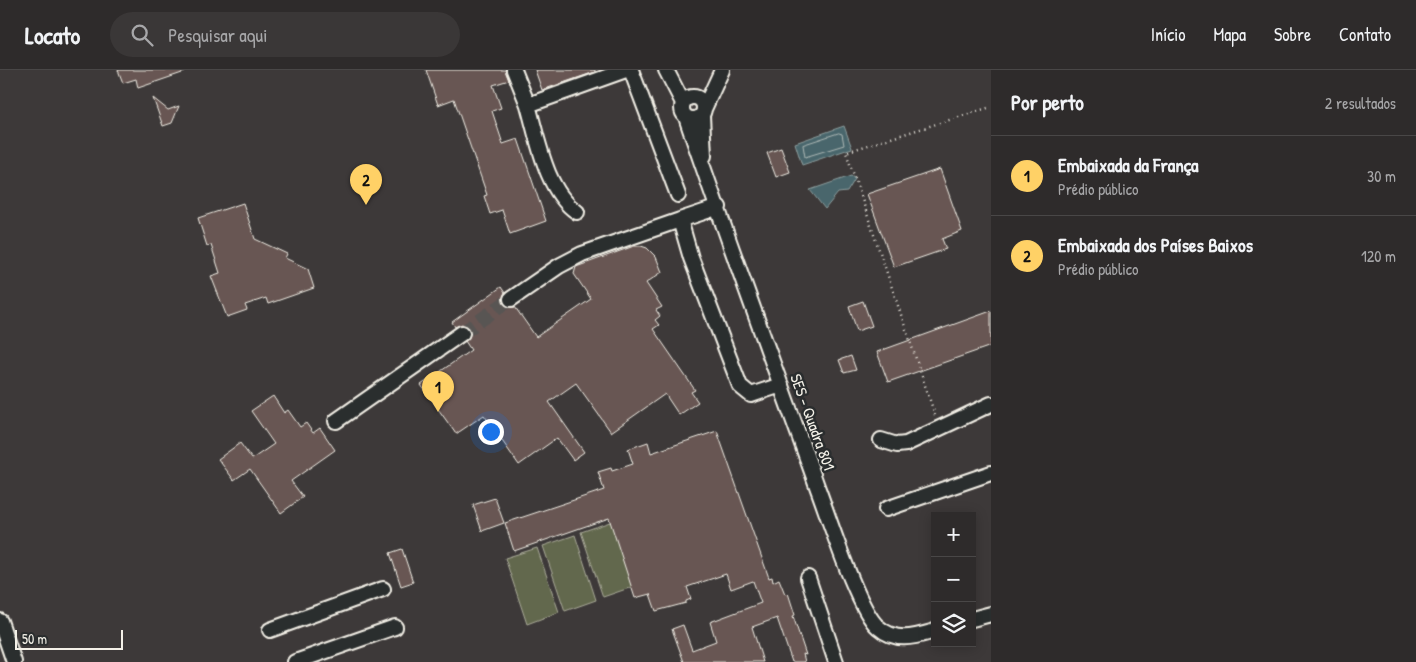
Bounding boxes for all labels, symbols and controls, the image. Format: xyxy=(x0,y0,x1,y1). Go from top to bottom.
search box xyxy=(110,12,460,57)
text: Locato xyxy=(25,19,80,51)
icon: search xyxy=(128,21,156,49)
text: Pesquisar aqui xyxy=(168,22,267,48)
text: Início xyxy=(1151,22,1185,47)
text: Mapa xyxy=(1213,22,1246,47)
text: Sobre xyxy=(1274,22,1311,47)
text: Contato xyxy=(1339,22,1391,47)
text: Por perto xyxy=(1011,88,1084,117)
text: 2 resultados xyxy=(1325,92,1396,114)
text: Embaixada da França xyxy=(1058,152,1199,178)
pin: 2 xyxy=(350,164,382,205)
text: 1 xyxy=(1024,165,1030,187)
text: 30 m xyxy=(1367,165,1396,187)
text: Prédio público xyxy=(1058,178,1139,200)
text: Embaixada dos Países Baixos xyxy=(1058,232,1253,258)
text: 2 xyxy=(1023,245,1031,267)
text: 120 m xyxy=(1361,245,1396,267)
text: Prédio público xyxy=(1058,258,1139,280)
pin: 1 xyxy=(422,371,454,412)
street label: SES - Quadra 801 xyxy=(785,371,841,473)
your location xyxy=(478,419,504,445)
map controls xyxy=(931,512,976,647)
button: + xyxy=(931,512,976,557)
button: − xyxy=(931,557,976,602)
button: layers xyxy=(931,602,976,647)
scale bar xyxy=(15,627,122,650)
text: 50 m xyxy=(22,629,47,648)

